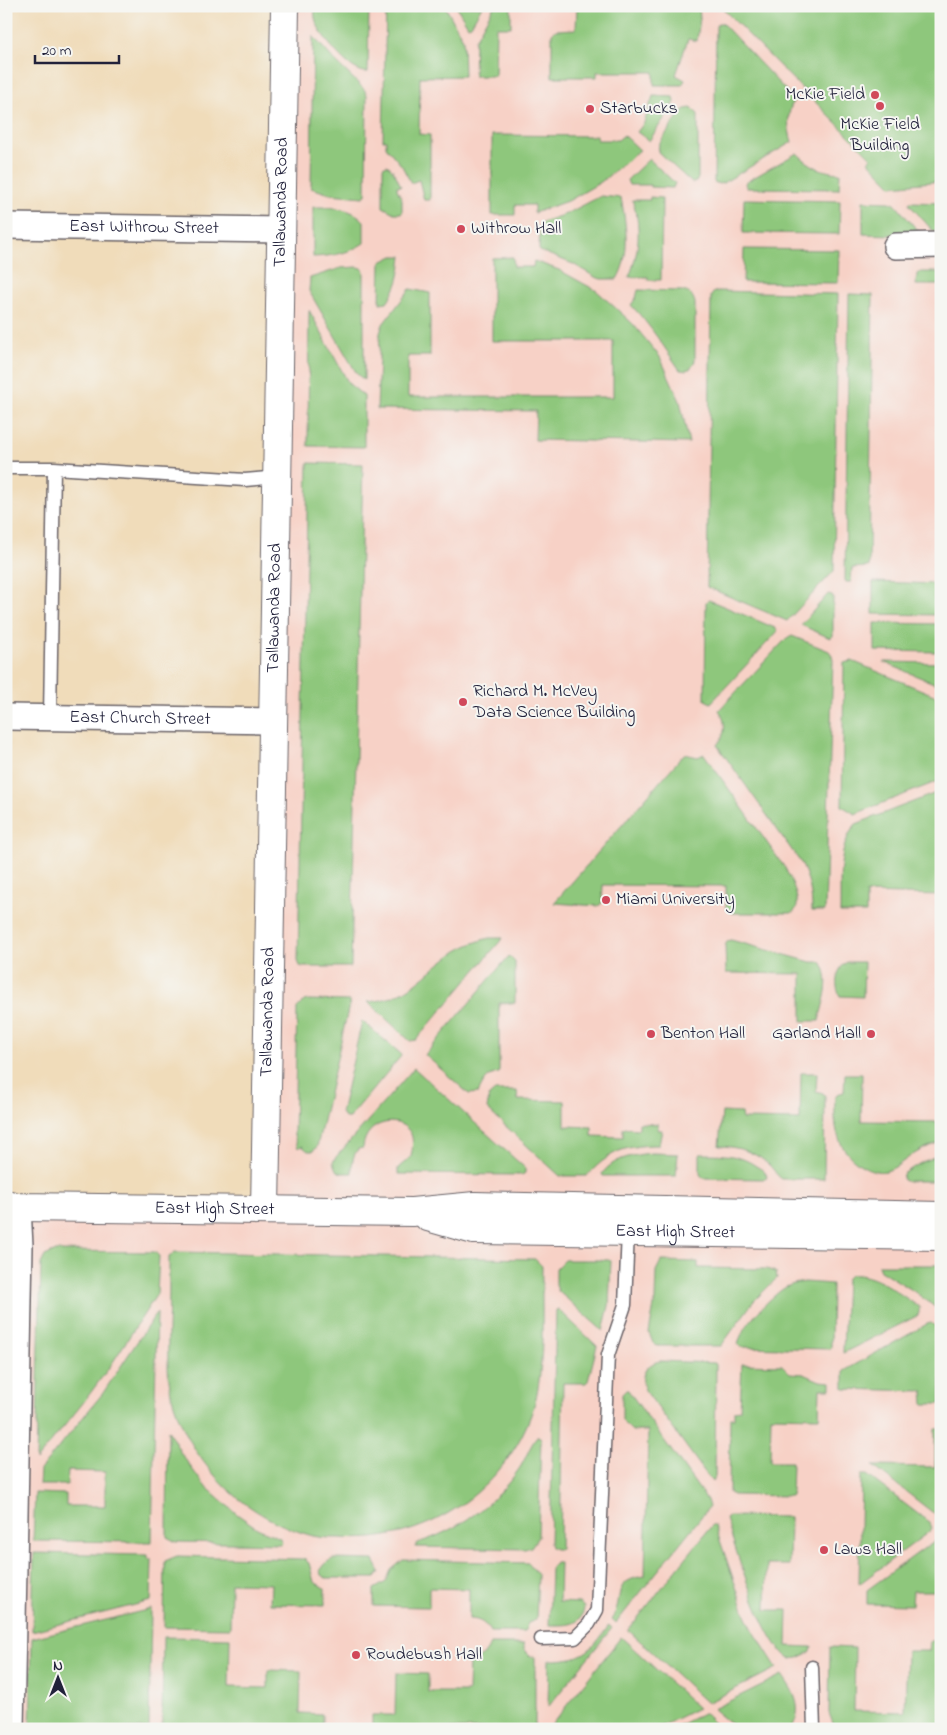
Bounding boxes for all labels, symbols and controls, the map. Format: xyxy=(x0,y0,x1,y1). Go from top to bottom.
scale bar xyxy=(35,32,119,64)
text: 20 m xyxy=(42,40,72,62)
place label: McKie Field xyxy=(785,82,865,108)
marker: McKie Field xyxy=(869,89,881,101)
place label: Starbucks xyxy=(600,96,678,122)
marker: McKie Field Building xyxy=(874,100,886,112)
marker: Starbucks xyxy=(584,103,596,115)
place label: McKie Field Building xyxy=(840,112,920,160)
street label: Tallawanda Road xyxy=(268,137,296,267)
street label: East Withrow Street xyxy=(69,214,219,242)
place label: Withrow Hall xyxy=(471,216,561,242)
marker: Withrow Hall xyxy=(455,223,467,235)
street label: Tallawanda Road xyxy=(261,543,289,673)
place label: Richard M. McVey Data Science Building xyxy=(472,679,635,727)
marker: Richard M. McVey Data Science Building xyxy=(457,696,469,708)
street label: East Church Street xyxy=(69,705,211,733)
place label: Miami University xyxy=(616,887,735,913)
marker: Miami University xyxy=(600,894,612,906)
street label: Tallawanda Road xyxy=(254,947,282,1077)
place label: Benton Hall xyxy=(660,1021,745,1047)
place label: Garland Hall xyxy=(772,1021,861,1047)
marker: Benton Hall xyxy=(645,1028,657,1040)
marker: Garland Hall xyxy=(865,1028,877,1040)
street label: East High Street xyxy=(154,1196,275,1224)
street label: East High Street xyxy=(615,1219,735,1247)
place label: Laws Hall xyxy=(834,1537,902,1563)
marker: Laws Hall xyxy=(818,1544,830,1556)
place label: Roudebush Hall xyxy=(366,1642,482,1668)
marker: Roudebush Hall xyxy=(350,1649,362,1661)
north arrow xyxy=(32,1652,82,1702)
text: N xyxy=(53,1656,63,1677)

